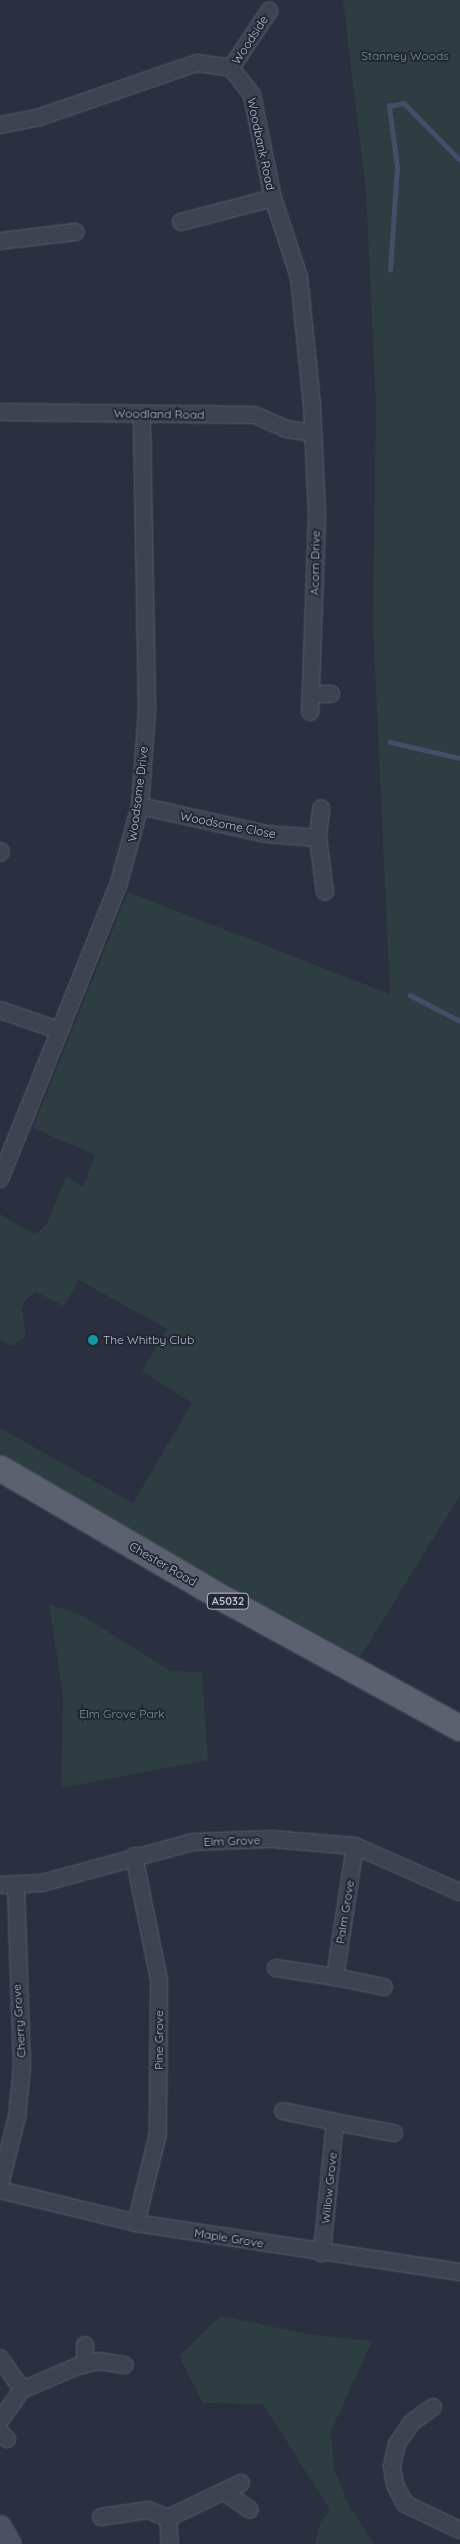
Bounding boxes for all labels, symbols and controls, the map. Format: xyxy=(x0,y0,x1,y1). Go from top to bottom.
street label: Woodside xyxy=(229,13,271,67)
park label: Stanney Woods xyxy=(361,49,449,63)
street label: Woodbank Road xyxy=(244,96,278,192)
street label: Woodland Road xyxy=(114,406,204,422)
street label: Acorn Drive xyxy=(307,530,323,596)
street label: Woodsome Drive xyxy=(125,746,151,842)
street label: Woodsome Close xyxy=(179,809,277,841)
place label: The Whitby Club xyxy=(103,1333,194,1347)
marker: The Whitby Club xyxy=(87,1334,99,1346)
street label: Chester Road xyxy=(127,1539,199,1589)
road number: A5032 xyxy=(207,1592,249,1610)
park label: Elm Grove Park xyxy=(79,1707,165,1721)
street label: Elm Grove xyxy=(203,1833,261,1849)
street label: Palm Grove xyxy=(333,1879,357,1945)
street label: Cherry Grove xyxy=(9,1984,29,2058)
street label: Pine Grove xyxy=(152,2010,166,2070)
street label: Willow Grove xyxy=(318,2151,340,2225)
street label: Maple Grove xyxy=(193,2225,265,2251)

